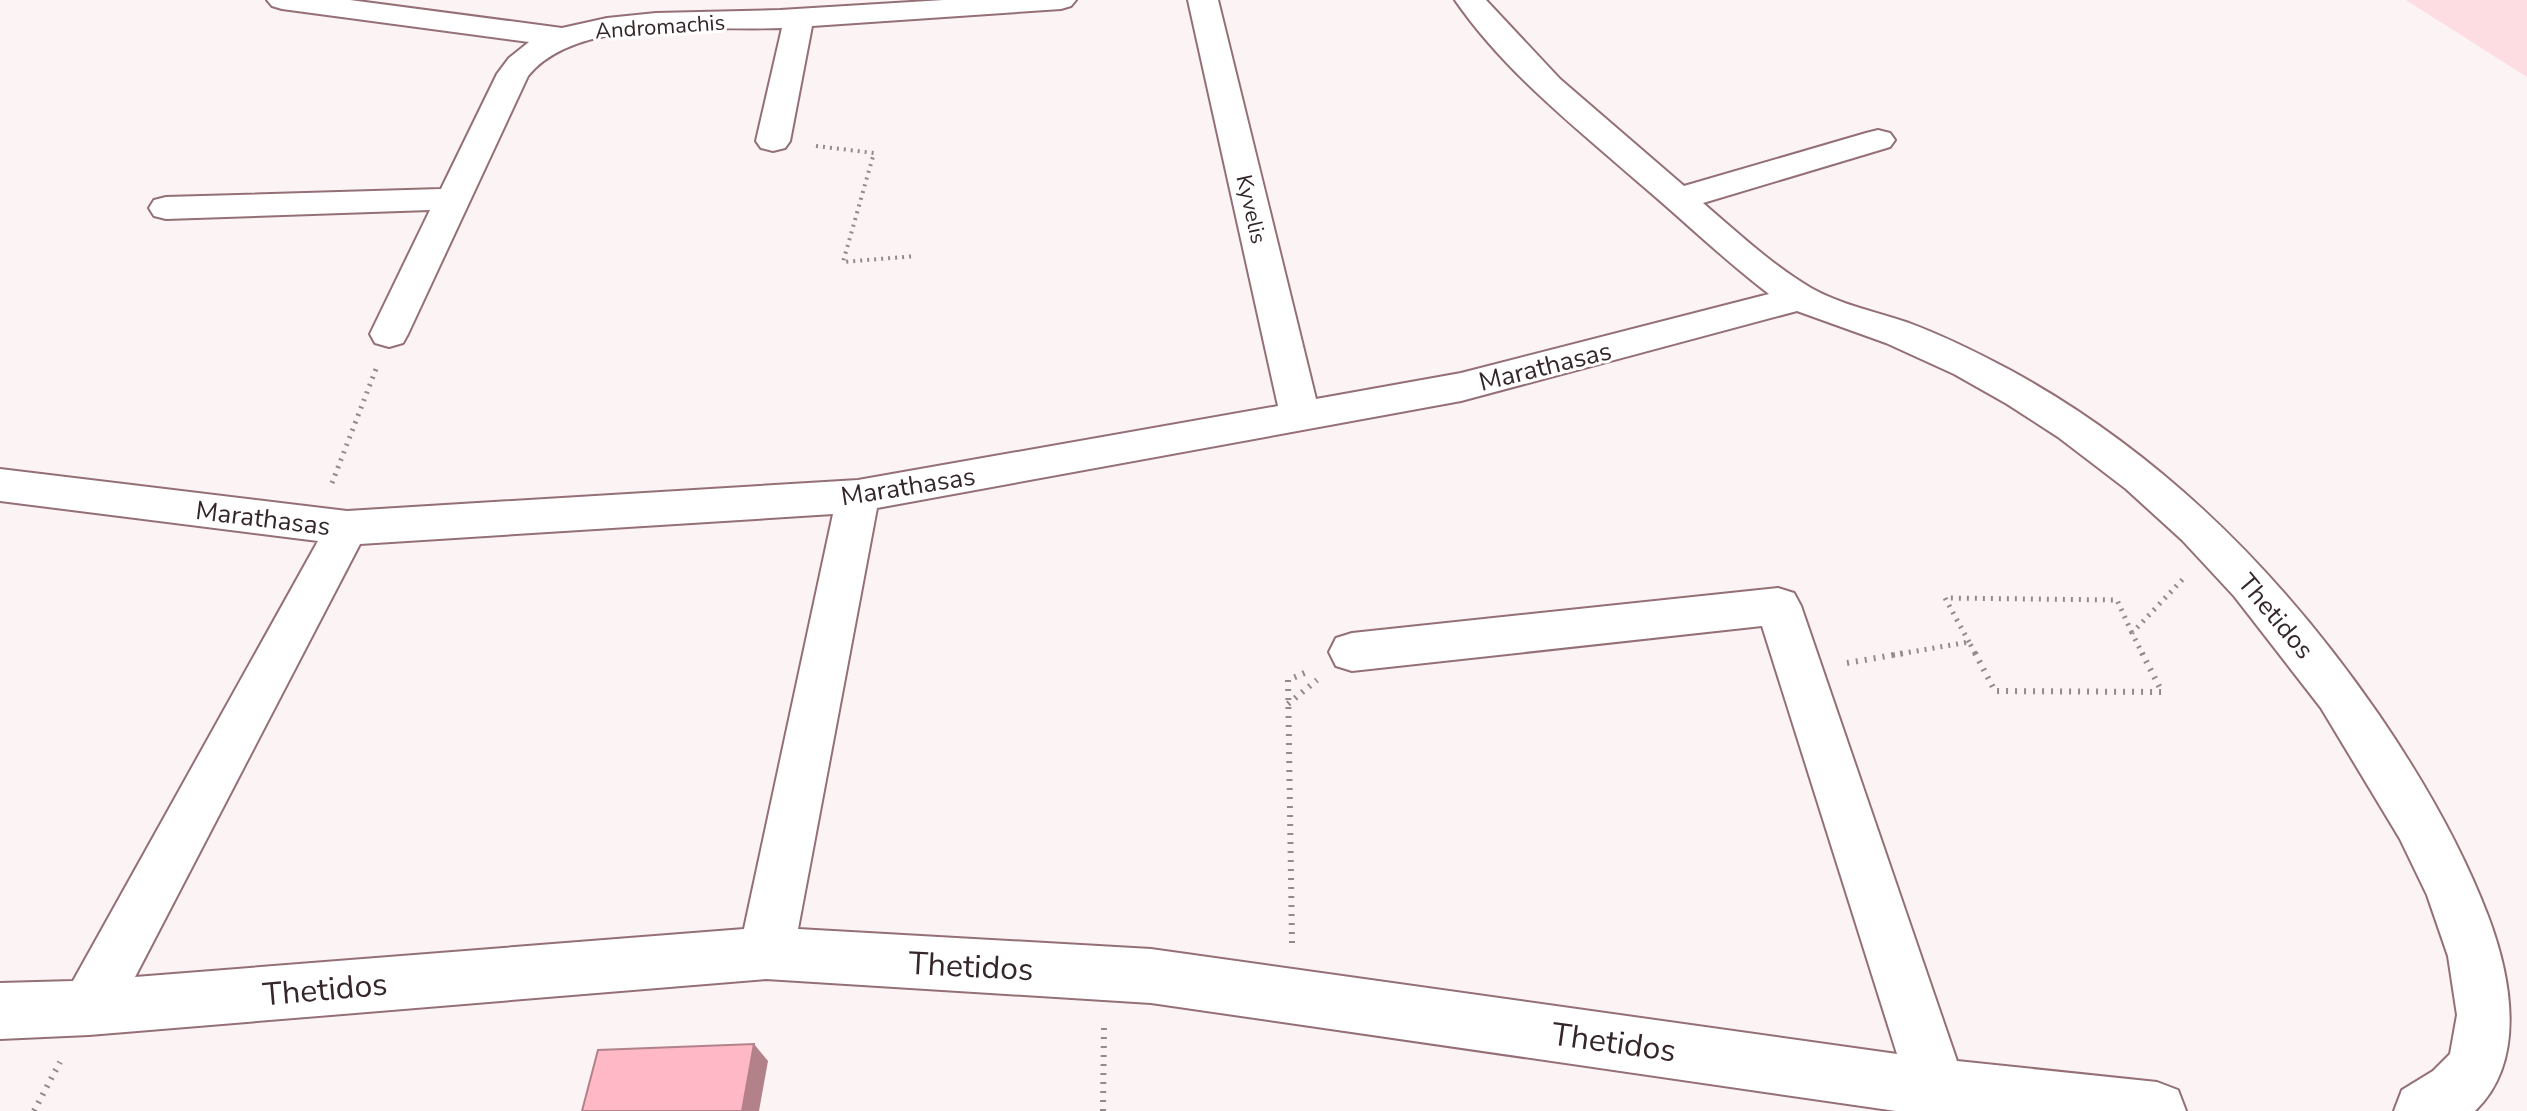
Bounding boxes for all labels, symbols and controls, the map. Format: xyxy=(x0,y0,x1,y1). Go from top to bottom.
street label: Andromachis xyxy=(594,7,726,47)
street label: Kyvelis xyxy=(1229,172,1274,247)
street label: Marathasas xyxy=(1475,333,1615,400)
street label: Marathasas xyxy=(838,459,978,514)
street label: Marathasas xyxy=(194,493,332,544)
street label: Thetidos xyxy=(2230,566,2322,666)
street label: Thetidos xyxy=(907,942,1034,991)
street label: Thetidos xyxy=(261,963,389,1016)
street label: Thetidos xyxy=(1549,1013,1679,1072)

